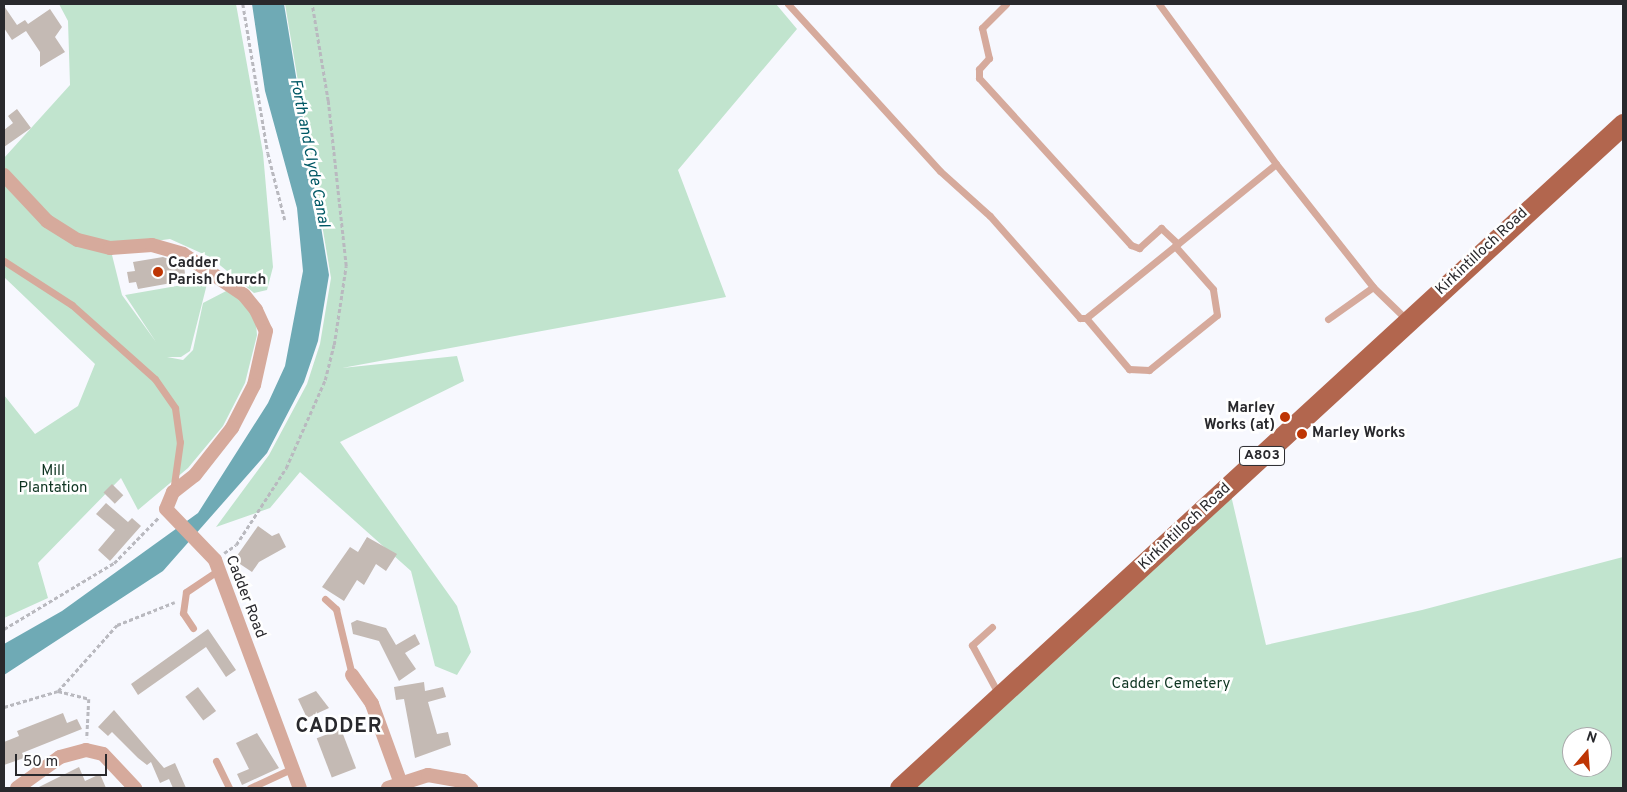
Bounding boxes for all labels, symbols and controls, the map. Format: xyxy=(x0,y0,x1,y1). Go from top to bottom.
water label: Forth and Clyde Canal xyxy=(285,77,333,229)
street label: Kirkintilloch Road xyxy=(1432,205,1532,299)
place label: Cadder Parish Church xyxy=(168,254,266,289)
marker: Cadder Parish Church xyxy=(152,266,164,278)
place label: Marley Works (at) xyxy=(1204,399,1275,434)
marker: Marley Works (at) xyxy=(1279,411,1291,423)
place label: Marley Works xyxy=(1312,425,1405,443)
marker: Marley Works xyxy=(1296,428,1308,440)
road number: A803 xyxy=(1238,444,1286,468)
park label: Mill Plantation xyxy=(19,462,87,497)
street label: Kirkintilloch Road xyxy=(1135,480,1235,574)
street label: Cadder Road xyxy=(221,553,269,641)
park label: Cadder Cemetery xyxy=(1112,676,1230,694)
district label: CADDER xyxy=(295,715,383,739)
north arrow xyxy=(1562,727,1612,777)
text: N xyxy=(1584,729,1599,748)
scale bar xyxy=(18,744,110,776)
text: 50 m xyxy=(23,753,58,772)

